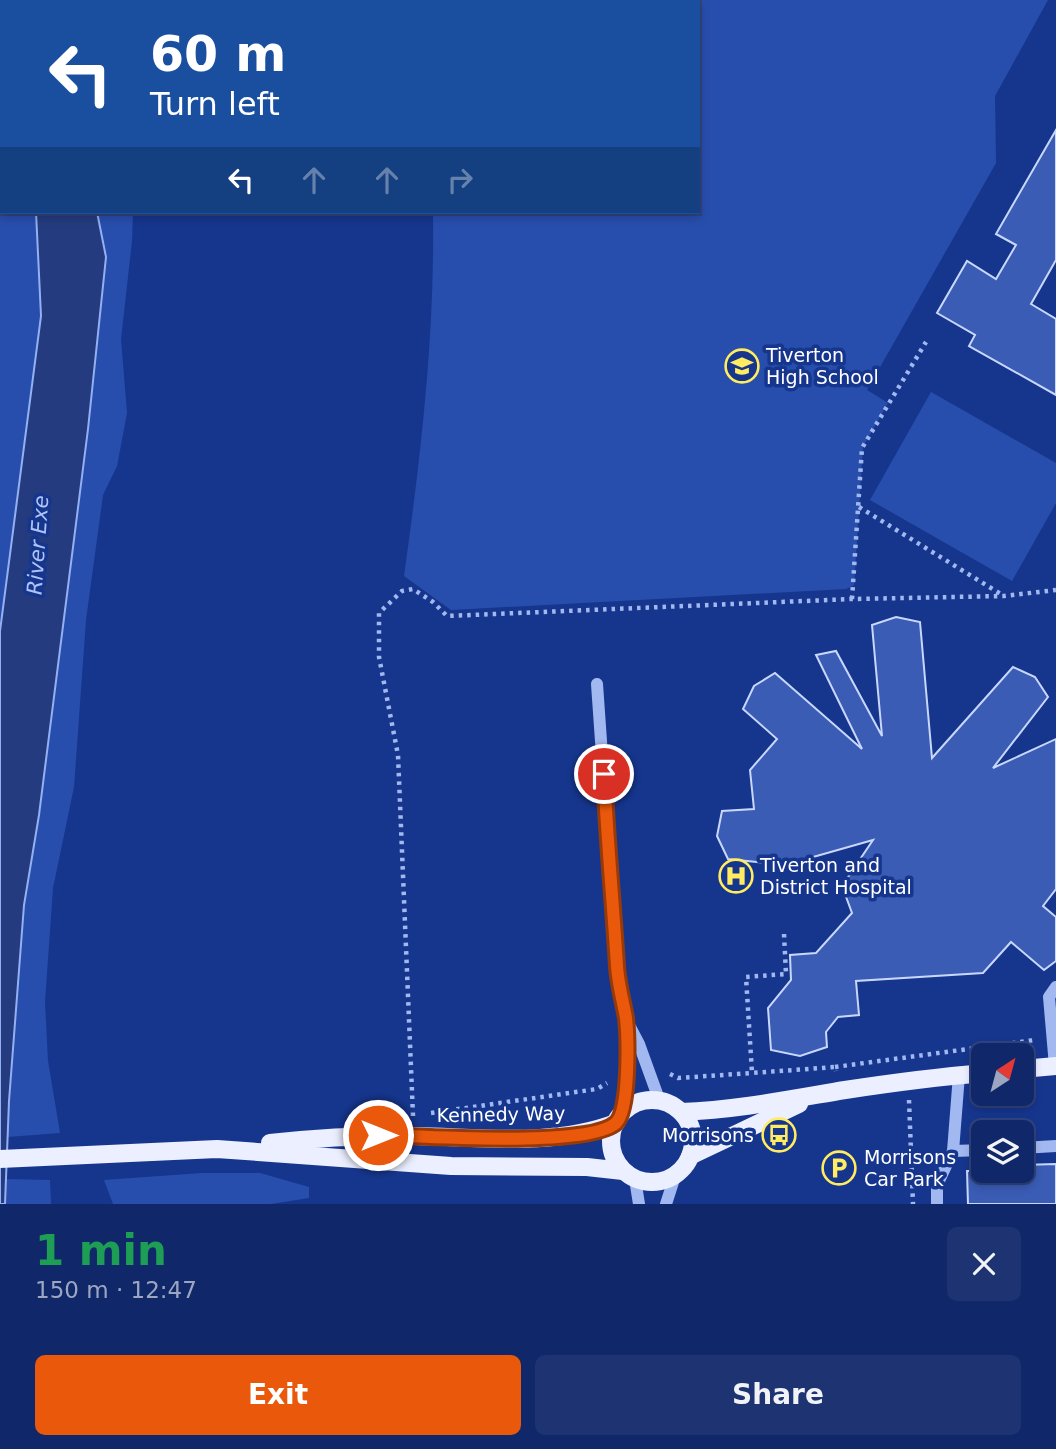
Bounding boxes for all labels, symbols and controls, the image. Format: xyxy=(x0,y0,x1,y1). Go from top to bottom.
text: 60 m xyxy=(150,26,286,83)
icon: left xyxy=(35,28,126,119)
text: Turn left xyxy=(150,85,280,123)
icon: left xyxy=(222,161,260,199)
icon: ahead xyxy=(295,161,333,199)
icon: ahead xyxy=(368,161,406,199)
icon: right xyxy=(441,161,479,199)
place label: Tiverton High School xyxy=(765,344,879,388)
school or university icon: Tiverton High School xyxy=(723,347,761,385)
water label: River Exe xyxy=(23,494,53,596)
pin xyxy=(574,744,634,804)
icon: arrive xyxy=(585,755,623,793)
place label: Tiverton and District Hospital xyxy=(759,854,912,898)
hospital icon: Tiverton and District Hospital xyxy=(717,857,755,895)
north arrow xyxy=(971,1043,1034,1106)
map controls xyxy=(971,1043,1034,1183)
position arrow xyxy=(341,1098,415,1172)
street label: Kennedy Way xyxy=(436,1102,566,1126)
bus stop icon: Morrisons xyxy=(760,1116,798,1154)
button: layers xyxy=(971,1120,1034,1183)
place label: Morrisons xyxy=(662,1124,754,1146)
place label: Morrisons Car Park xyxy=(864,1146,956,1190)
parking icon: Morrisons Car Park xyxy=(820,1149,858,1187)
text: 1 min xyxy=(35,1226,167,1275)
button: close xyxy=(947,1227,1021,1301)
text: 150 m · 12:47 xyxy=(35,1277,197,1303)
button: Exit xyxy=(35,1355,521,1435)
button: Share xyxy=(535,1355,1021,1435)

